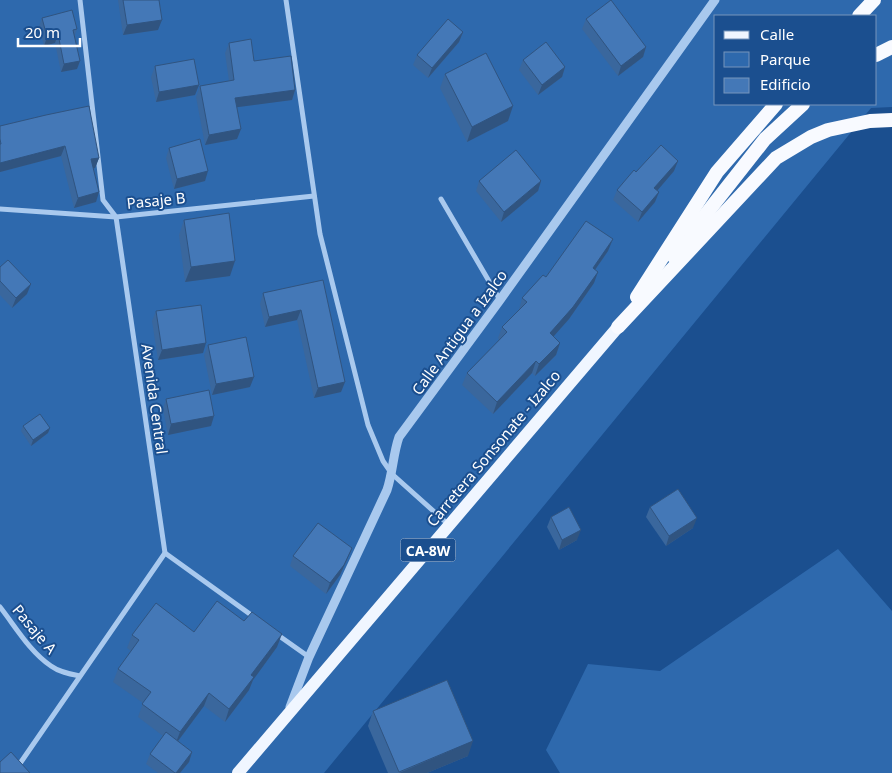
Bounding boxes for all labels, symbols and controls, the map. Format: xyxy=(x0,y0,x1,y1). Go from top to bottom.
scale bar xyxy=(18,15,80,47)
legend xyxy=(714,15,877,105)
text: 20 m xyxy=(25,22,60,42)
text: Calle xyxy=(760,24,794,44)
text: Parque xyxy=(760,49,810,69)
text: Edificio xyxy=(760,74,811,94)
street label: Pasaje B xyxy=(126,187,186,213)
street label: Calle Antigua a Izalco xyxy=(407,265,511,399)
street label: Avenida Central xyxy=(137,343,173,455)
street label: Carretera Sonsonate - Izalco xyxy=(422,366,564,530)
road number: CA-8W xyxy=(400,538,456,562)
street label: Pasaje A xyxy=(8,600,62,658)

